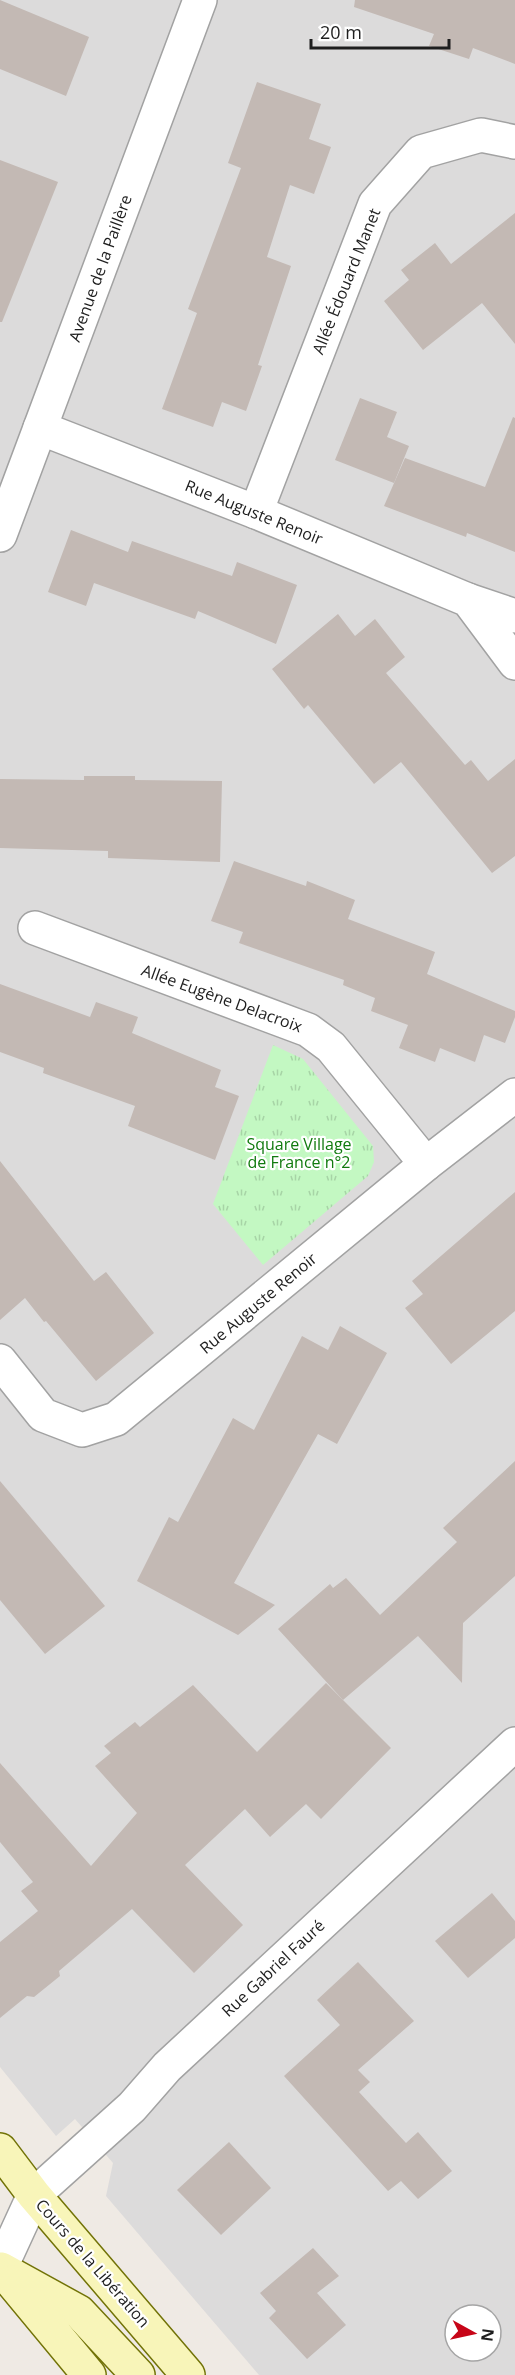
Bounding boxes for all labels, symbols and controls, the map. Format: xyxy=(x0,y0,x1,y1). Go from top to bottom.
scale bar xyxy=(311,12,449,50)
text: 20 m xyxy=(320,20,362,44)
street label: Avenue de la Paillère xyxy=(63,191,137,345)
street label: Allée Édouard Manet xyxy=(307,204,385,357)
street label: Rue Auguste Renoir xyxy=(182,474,327,550)
street label: Allée Eugène Delacroix xyxy=(139,959,306,1038)
park label: Square Village de France n°2 xyxy=(246,1133,352,1173)
street label: Rue Auguste Renoir xyxy=(195,1247,322,1359)
street label: Rue Gabriel Fauré xyxy=(217,1914,329,2022)
street label: Cours de la Libération xyxy=(31,2194,155,2332)
north arrow xyxy=(443,2303,503,2363)
text: N xyxy=(476,2327,500,2343)

